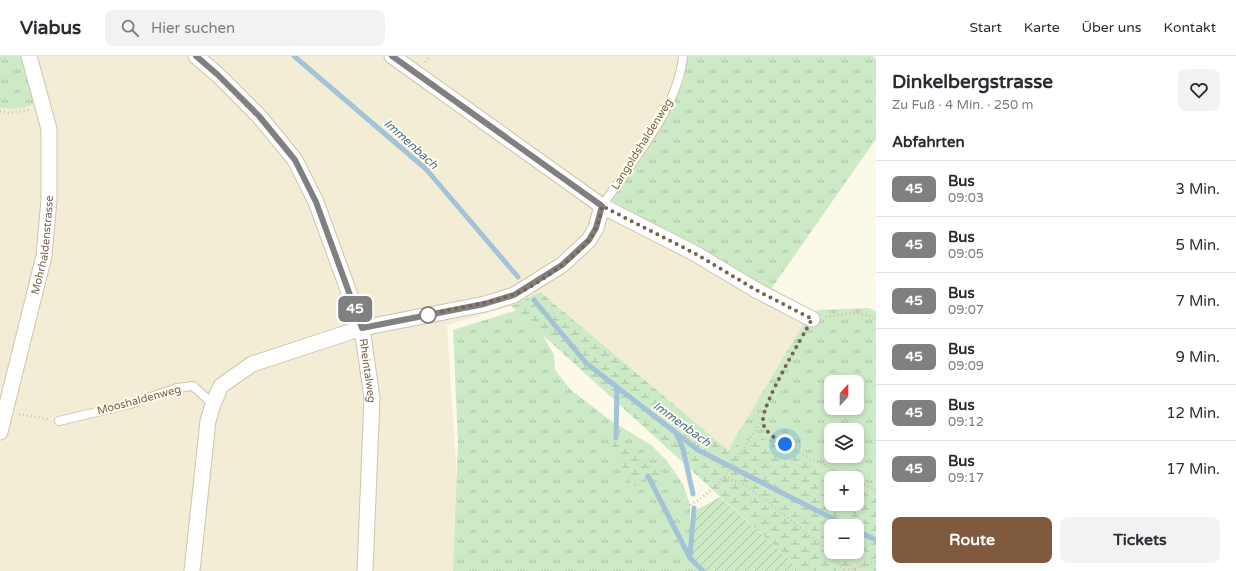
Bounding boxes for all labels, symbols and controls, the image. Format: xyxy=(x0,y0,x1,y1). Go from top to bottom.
search box xyxy=(105,10,385,46)
text: Viabus xyxy=(20,17,81,39)
icon: search xyxy=(119,17,141,39)
text: Hier suchen xyxy=(151,19,235,37)
text: Start xyxy=(970,19,1002,36)
text: Karte xyxy=(1024,19,1060,36)
text: Über uns xyxy=(1082,19,1142,36)
text: Kontakt xyxy=(1164,19,1216,36)
button: heart xyxy=(1178,69,1220,111)
text: Dinkelbergstrasse xyxy=(892,71,1053,93)
street label: Langoldshaldenweg xyxy=(609,96,675,192)
text: Zu Fuß · 4 Min. · 250 m xyxy=(892,97,1033,113)
water label: Immenbach xyxy=(381,116,441,172)
text: Abfahrten xyxy=(892,133,965,151)
text: Bus xyxy=(948,172,975,190)
text: 45 xyxy=(905,180,923,197)
text: 3 Min. xyxy=(1176,180,1220,198)
text: 09:03 xyxy=(948,190,984,206)
street label: Mohrhaldenstrasse xyxy=(28,195,56,296)
text: Bus xyxy=(948,228,975,246)
text: 45 xyxy=(905,236,923,253)
text: 5 Min. xyxy=(1176,236,1220,254)
text: 09:05 xyxy=(948,246,984,262)
text: Bus xyxy=(948,284,975,302)
text: 45 xyxy=(905,292,923,309)
text: 7 Min. xyxy=(1176,292,1220,310)
line badge: 45 xyxy=(337,296,373,322)
text: 45 xyxy=(346,300,364,317)
text: 09:07 xyxy=(948,302,984,318)
unlabelled marker xyxy=(419,306,437,324)
street label: Rheintalweg xyxy=(357,337,379,403)
text: Bus xyxy=(948,340,975,358)
text: 45 xyxy=(905,348,923,365)
text: 9 Min. xyxy=(1176,348,1220,366)
text: 09:09 xyxy=(948,358,984,374)
north arrow xyxy=(824,375,864,415)
map controls xyxy=(824,375,864,559)
street label: Mooshaldenweg xyxy=(96,383,182,417)
text: Bus xyxy=(948,396,975,414)
water label: Immenbach xyxy=(651,399,714,450)
text: 45 xyxy=(905,404,923,421)
text: 12 Min. xyxy=(1166,404,1220,422)
text: 09:12 xyxy=(948,414,984,430)
button: layers xyxy=(824,423,864,463)
your location xyxy=(775,434,795,454)
text: Bus xyxy=(948,452,975,470)
text: 45 xyxy=(905,460,923,477)
text: 17 Min. xyxy=(1166,460,1220,478)
text: 09:17 xyxy=(948,470,984,486)
button: + xyxy=(824,471,864,511)
button: Route xyxy=(892,517,1052,563)
button: Tickets xyxy=(1060,517,1220,563)
button: − xyxy=(824,519,864,559)

